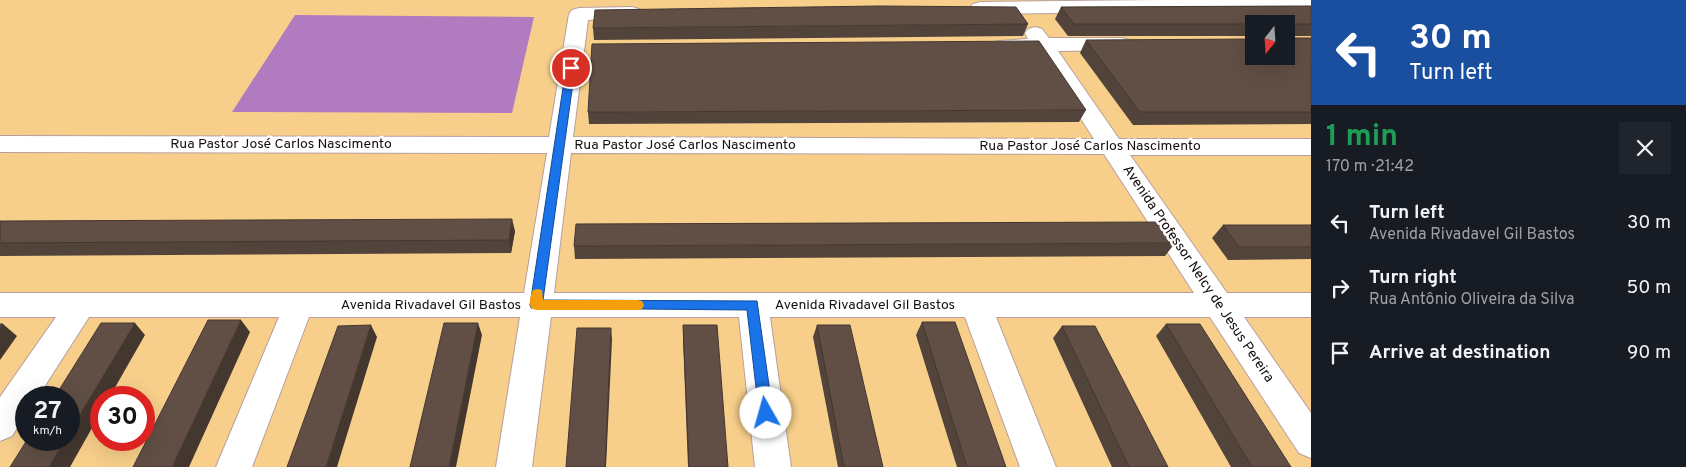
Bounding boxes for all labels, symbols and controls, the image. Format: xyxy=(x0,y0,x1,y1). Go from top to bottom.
north arrow xyxy=(1245,15,1295,65)
map controls xyxy=(1245,15,1295,65)
text: 30 m xyxy=(1409,17,1492,61)
icon: left xyxy=(1326,20,1391,85)
pin xyxy=(550,47,592,89)
icon: arrive xyxy=(557,54,585,82)
text: Turn left xyxy=(1409,60,1492,87)
text: 1 min xyxy=(1326,119,1398,156)
button: close xyxy=(1619,122,1671,174)
street label: Rua Pastor José Carlos Nascimento xyxy=(170,136,392,153)
street label: Rua Pastor José Carlos Nascimento xyxy=(574,137,796,154)
street label: Rua Pastor José Carlos Nascimento xyxy=(979,138,1201,155)
text: 170 m · 21:42 xyxy=(1326,157,1414,177)
street label: Avenida Professor Nelcy de Jesus Pereira xyxy=(1119,162,1277,386)
text: Turn left xyxy=(1369,201,1445,225)
icon: left xyxy=(1326,209,1354,237)
text: 30 m xyxy=(1627,211,1671,235)
text: Avenida Rivadavel Gil Bastos xyxy=(1369,225,1575,245)
text: Turn right xyxy=(1369,266,1457,290)
icon: right xyxy=(1326,274,1354,302)
text: 50 m xyxy=(1626,276,1671,300)
text: Rua Antônio Oliveira da Silva xyxy=(1369,290,1575,310)
street label: Avenida Rivadavel Gil Bastos xyxy=(341,297,521,314)
street label: Avenida Rivadavel Gil Bastos xyxy=(775,297,955,314)
icon: arrive xyxy=(1326,339,1354,367)
text: Arrive at destination xyxy=(1369,341,1550,365)
text: 90 m xyxy=(1627,341,1671,365)
speed limit sign: 30 xyxy=(90,386,155,451)
position arrow xyxy=(739,386,791,438)
text: 27 xyxy=(33,396,62,428)
text: km/h xyxy=(33,423,62,439)

